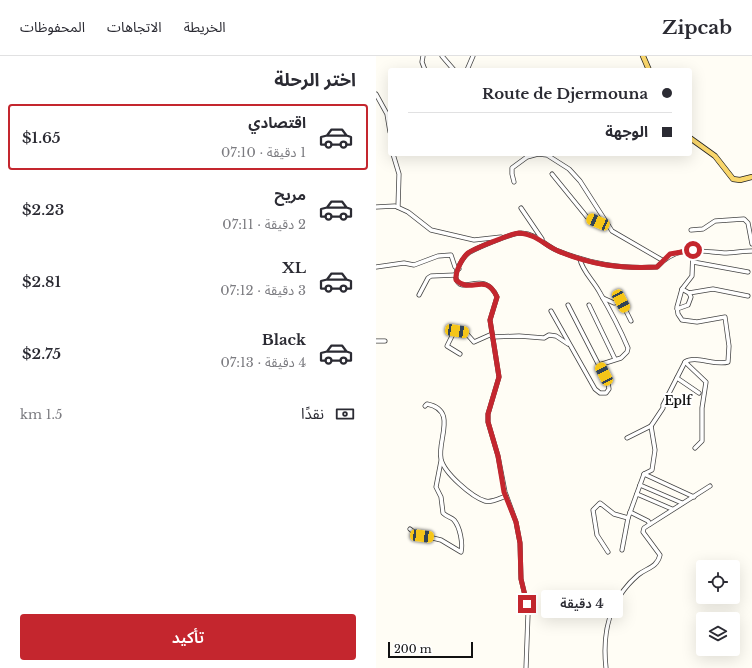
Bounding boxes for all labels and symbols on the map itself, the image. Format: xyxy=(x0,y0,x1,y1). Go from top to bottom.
car xyxy=(585,212,611,232)
route start xyxy=(684,241,702,259)
car xyxy=(610,288,632,314)
car xyxy=(444,323,470,339)
car xyxy=(593,361,615,387)
district label: Eplf xyxy=(664,393,693,408)
car xyxy=(409,529,435,543)
callout: 4 دقيقة xyxy=(541,590,623,618)
route end xyxy=(518,595,536,613)
scale bar xyxy=(388,640,473,659)

